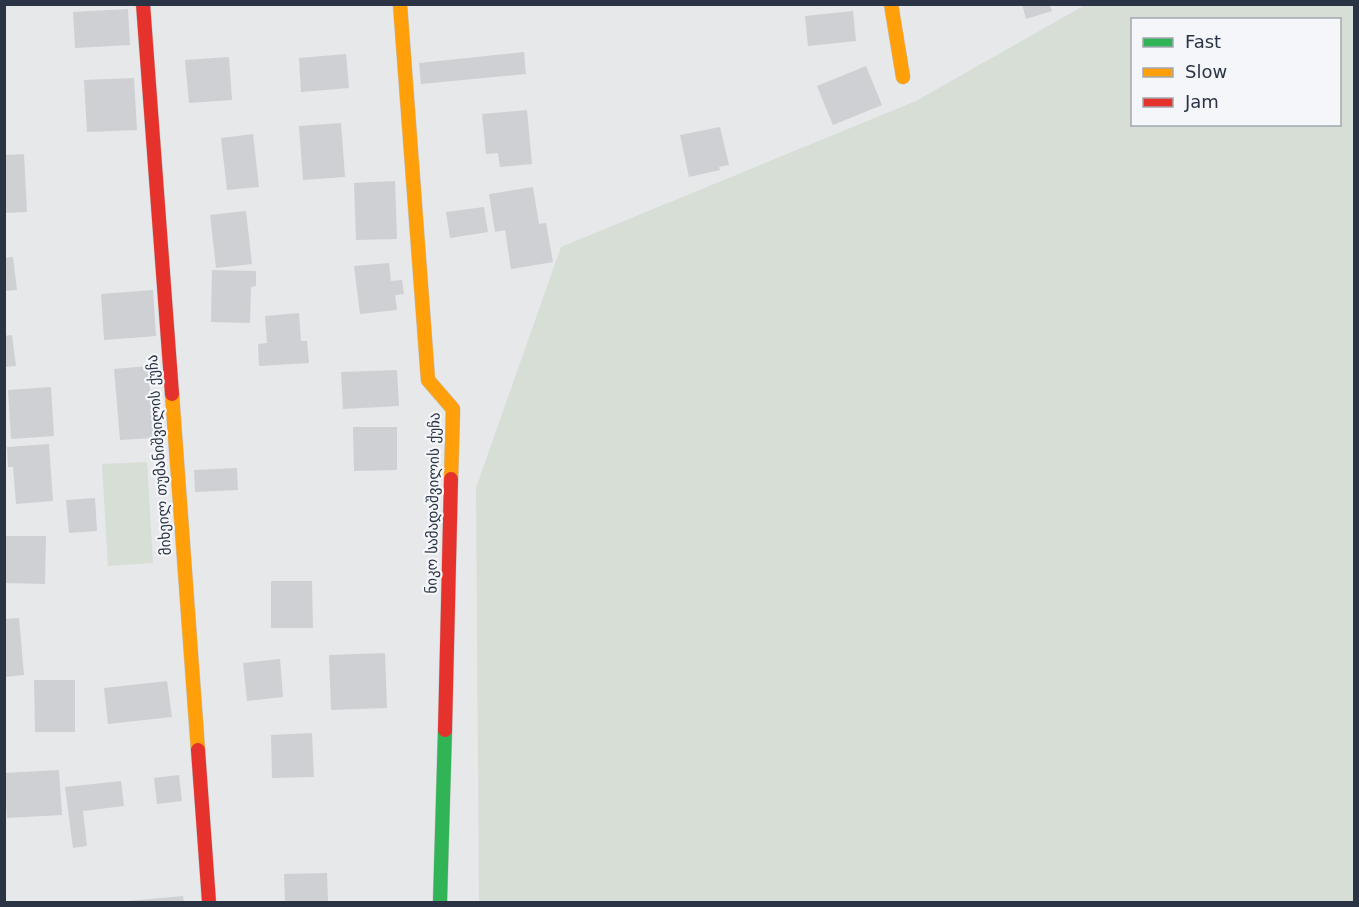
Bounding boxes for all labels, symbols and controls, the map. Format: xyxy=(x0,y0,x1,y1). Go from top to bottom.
legend xyxy=(1131,18,1341,126)
text: Fast xyxy=(1185,31,1221,52)
text: Slow xyxy=(1185,61,1227,82)
text: Jam xyxy=(1184,91,1219,112)
street label: მიხეილ თუმანიშვილის ქუჩა xyxy=(143,354,175,556)
street label: ნიკო სამადაშვილის ქუჩა xyxy=(422,412,444,594)

